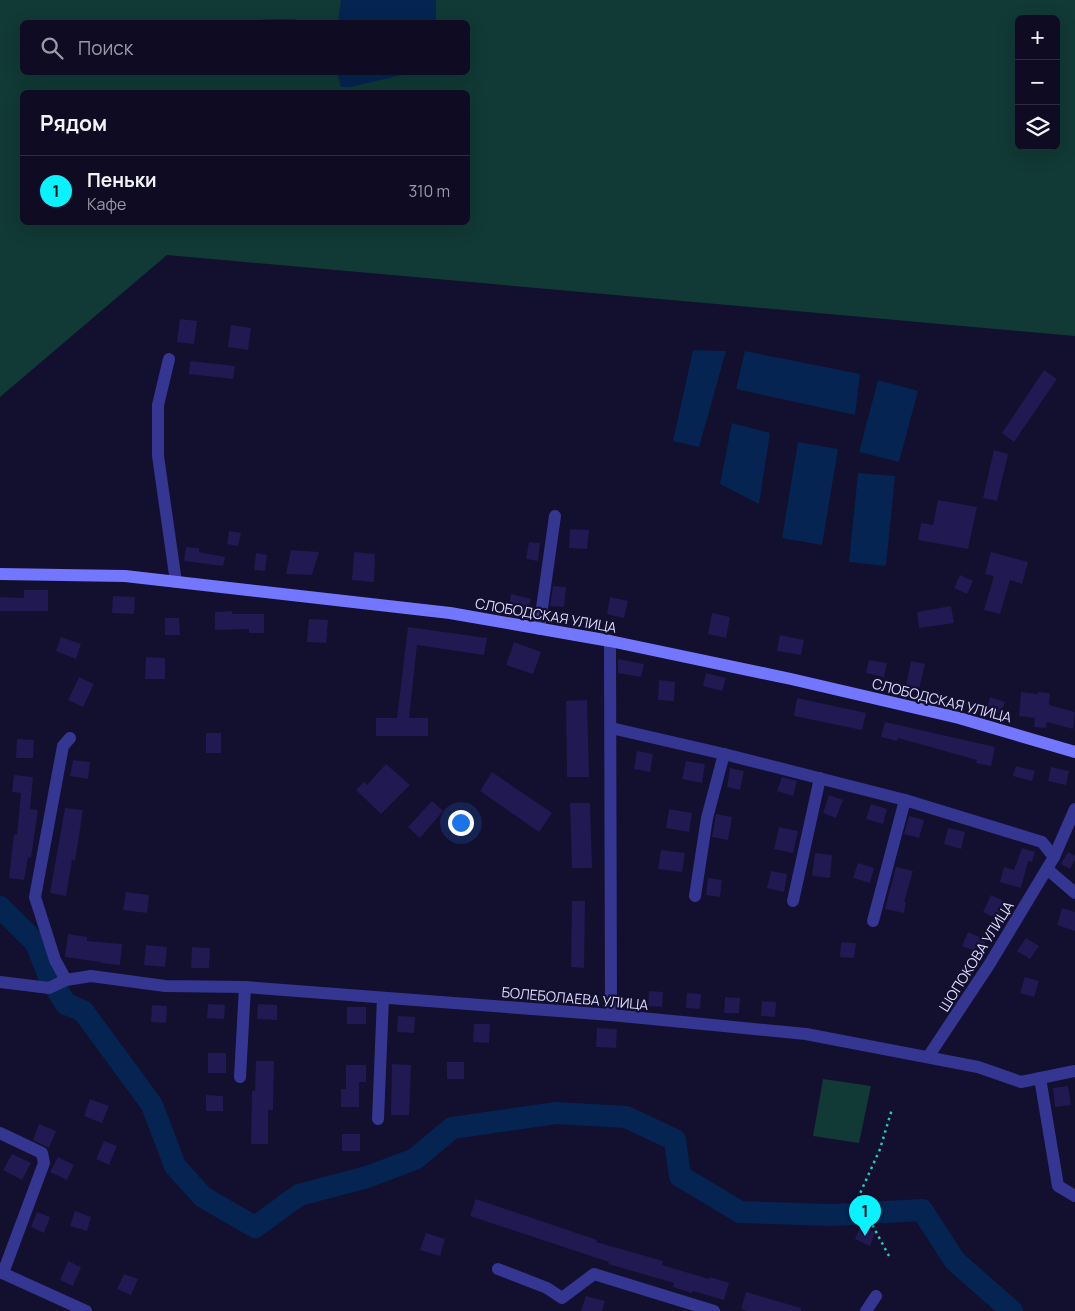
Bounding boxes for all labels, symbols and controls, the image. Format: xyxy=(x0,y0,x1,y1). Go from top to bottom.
map controls xyxy=(1015,15,1060,150)
button: + xyxy=(1015,15,1060,60)
search box xyxy=(20,20,470,75)
icon: search xyxy=(38,34,66,62)
text: Поиск xyxy=(78,35,133,61)
button: − xyxy=(1015,60,1060,105)
button: layers xyxy=(1015,105,1060,150)
text: Рядом xyxy=(40,109,107,137)
text: Пеньки xyxy=(87,167,157,193)
text: 1 xyxy=(52,180,60,202)
text: 310 m xyxy=(408,180,450,202)
text: Кафе xyxy=(87,193,126,215)
street label: СЛОБОДСКАЯ УЛИЦА xyxy=(474,593,618,637)
street label: СЛОБОДСКАЯ УЛИЦА xyxy=(870,673,1014,727)
your location xyxy=(448,810,474,836)
street label: ШОПОКОВА УЛИЦА xyxy=(934,897,1018,1015)
street label: БОЛЕБОЛАЕВА УЛИЦА xyxy=(501,982,649,1014)
pin: 1 xyxy=(849,1195,881,1236)

